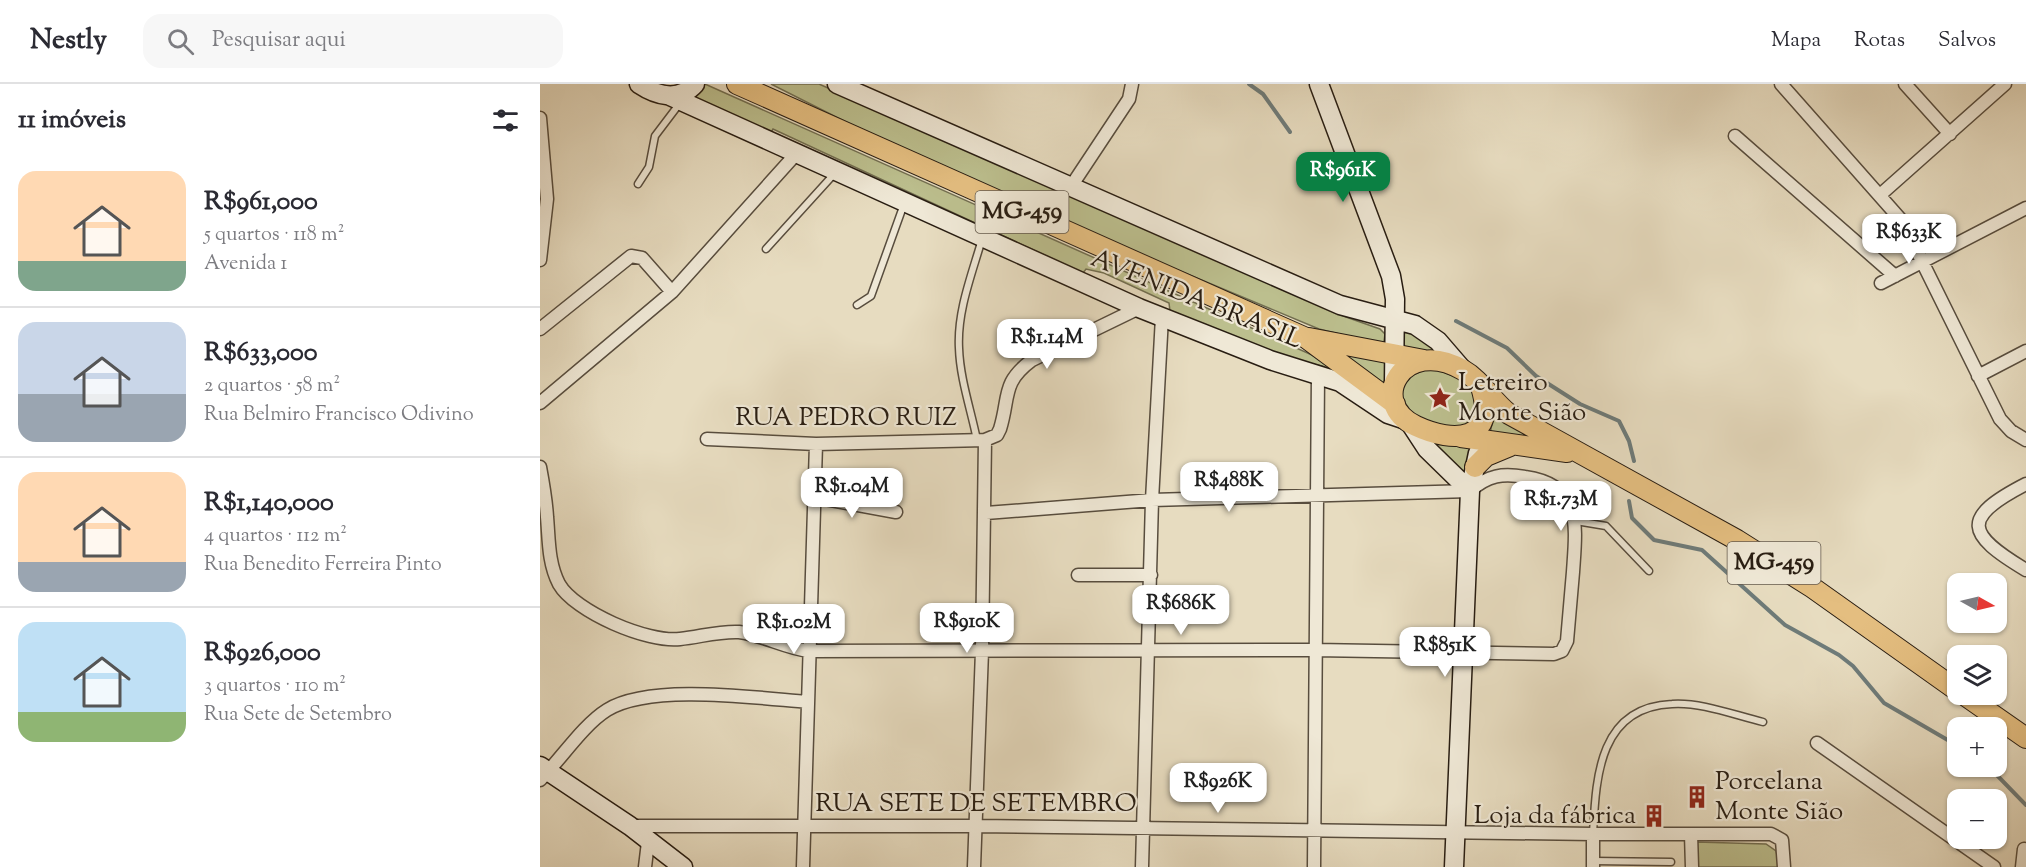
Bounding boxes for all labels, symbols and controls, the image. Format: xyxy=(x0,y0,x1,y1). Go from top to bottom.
search box xyxy=(143,14,563,68)
text: Nestly xyxy=(30,21,107,61)
icon: search xyxy=(164,25,197,58)
text: Pesquisar aqui xyxy=(212,25,346,57)
text: Mapa xyxy=(1771,26,1821,56)
text: Rotas xyxy=(1854,26,1905,56)
text: Salvos xyxy=(1938,26,1996,56)
text: 11 imóveis xyxy=(18,102,126,139)
icon: filters xyxy=(489,104,522,137)
pin: R$961K xyxy=(1294,152,1392,203)
text: R$961K xyxy=(1310,157,1376,186)
text: R$961,000 xyxy=(204,184,318,221)
road number: MG-459 xyxy=(976,191,1068,233)
icon: home xyxy=(66,195,138,267)
pin: R$633K xyxy=(1860,214,1958,265)
text: R$633K xyxy=(1876,219,1942,248)
text: 5 quartos · 118 m² xyxy=(204,221,344,250)
street label: AVENIDA BRASIL xyxy=(1085,241,1307,359)
text: Avenida 1 xyxy=(204,250,287,279)
pin: R$1.14M xyxy=(992,319,1102,370)
text: R$1.14M xyxy=(1011,324,1083,353)
text: R$633,000 xyxy=(204,335,317,372)
icon: home xyxy=(66,346,138,418)
place label: Letreiro Monte Sião xyxy=(1458,365,1586,432)
text: 2 quartos · 58 m² xyxy=(204,372,340,401)
place icon: Letreiro Monte Sião xyxy=(1427,385,1453,411)
street label: RUA PEDRO RUIZ xyxy=(735,400,957,437)
text: Rua Belmiro Francisco Odivino xyxy=(204,401,474,430)
pin: R$488K xyxy=(1180,462,1278,513)
text: R$488K xyxy=(1194,467,1264,496)
pin: R$1.04M xyxy=(797,468,907,519)
text: R$1.04M xyxy=(815,473,889,502)
pin: R$1.73M xyxy=(1506,481,1616,532)
text: R$1,140,000 xyxy=(204,485,334,522)
text: R$1.73M xyxy=(1524,486,1598,515)
icon: home xyxy=(66,496,138,568)
text: 4 quartos · 112 m² xyxy=(204,522,347,551)
road number: MG-459 xyxy=(1728,542,1820,584)
text: Rua Benedito Ferreira Pinto xyxy=(204,551,442,580)
north arrow xyxy=(1947,573,2007,633)
map controls xyxy=(1947,573,2007,849)
pin: R$686K xyxy=(1132,585,1230,636)
text: R$686K xyxy=(1146,590,1216,619)
pin: R$910K xyxy=(918,603,1016,654)
pin: R$1.02M xyxy=(739,604,849,655)
text: R$910K xyxy=(934,608,1000,637)
text: R$1.02M xyxy=(757,609,831,638)
pin: R$851K xyxy=(1396,627,1494,678)
text: R$851K xyxy=(1413,632,1477,661)
text: R$926,000 xyxy=(204,635,321,672)
button: layers xyxy=(1947,645,2007,705)
icon: home xyxy=(66,646,138,718)
text: 3 quartos · 110 m² xyxy=(204,672,346,701)
text: Rua Sete de Setembro xyxy=(204,701,392,730)
button: + xyxy=(1947,717,2007,777)
pin: R$926K xyxy=(1169,763,1267,814)
place label: Porcelana Monte Sião xyxy=(1715,764,1843,831)
text: R$926K xyxy=(1184,768,1252,797)
building icon: Porcelana Monte Sião xyxy=(1684,784,1710,810)
street label: RUA SETE DE SETEMBRO xyxy=(815,786,1137,823)
button: − xyxy=(1947,789,2007,849)
place label: Loja da fábrica xyxy=(1474,798,1636,835)
building icon: Loja da fábrica xyxy=(1641,803,1667,829)

